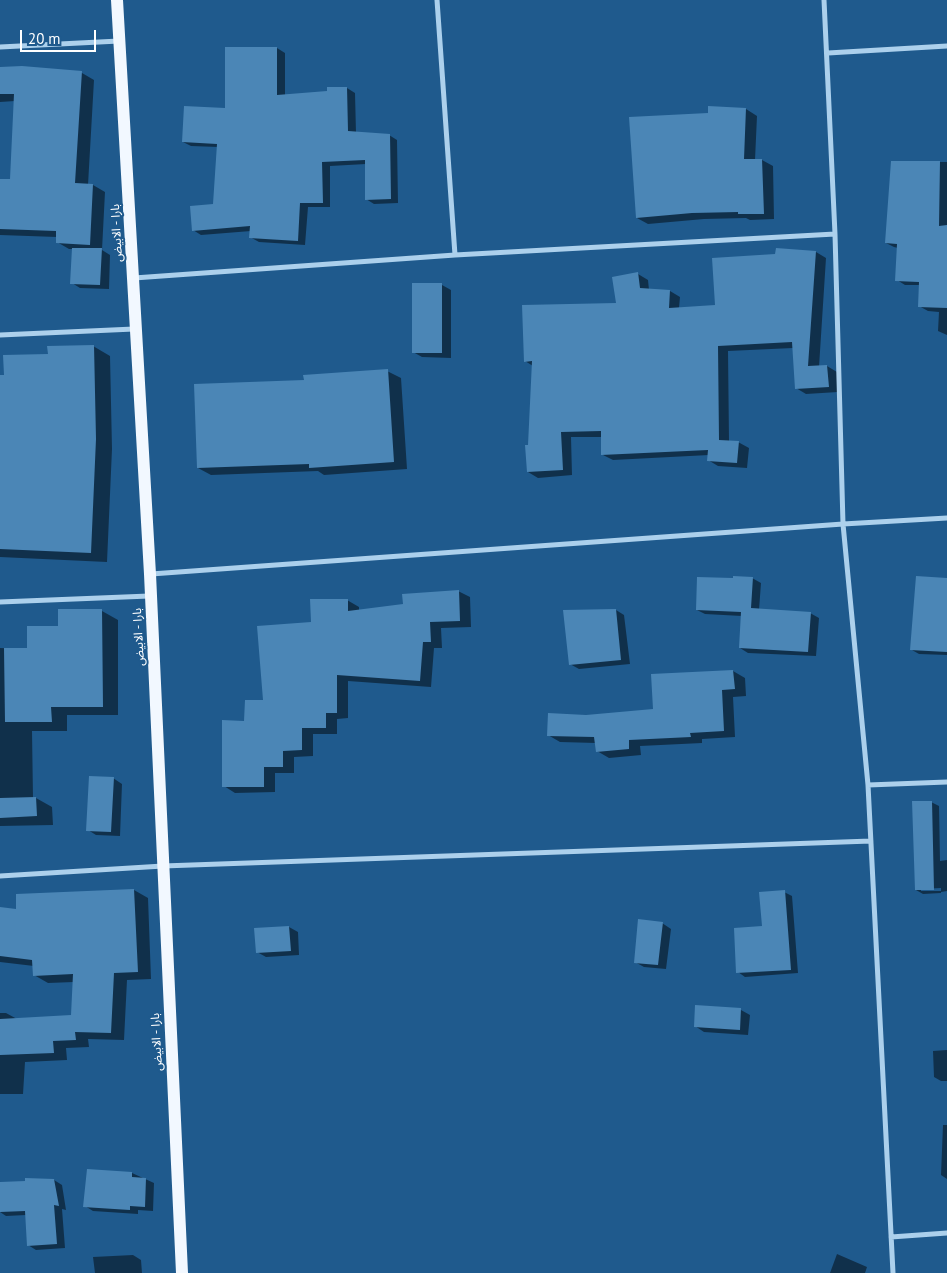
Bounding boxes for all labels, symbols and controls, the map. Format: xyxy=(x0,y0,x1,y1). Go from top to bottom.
scale bar xyxy=(22,20,99,52)
text: 20 m xyxy=(28,29,61,48)
street label: بارا - الابيض xyxy=(108,204,126,262)
street label: بارا - الابيض xyxy=(130,608,148,666)
street label: بارا - الابيض xyxy=(148,1013,166,1071)

